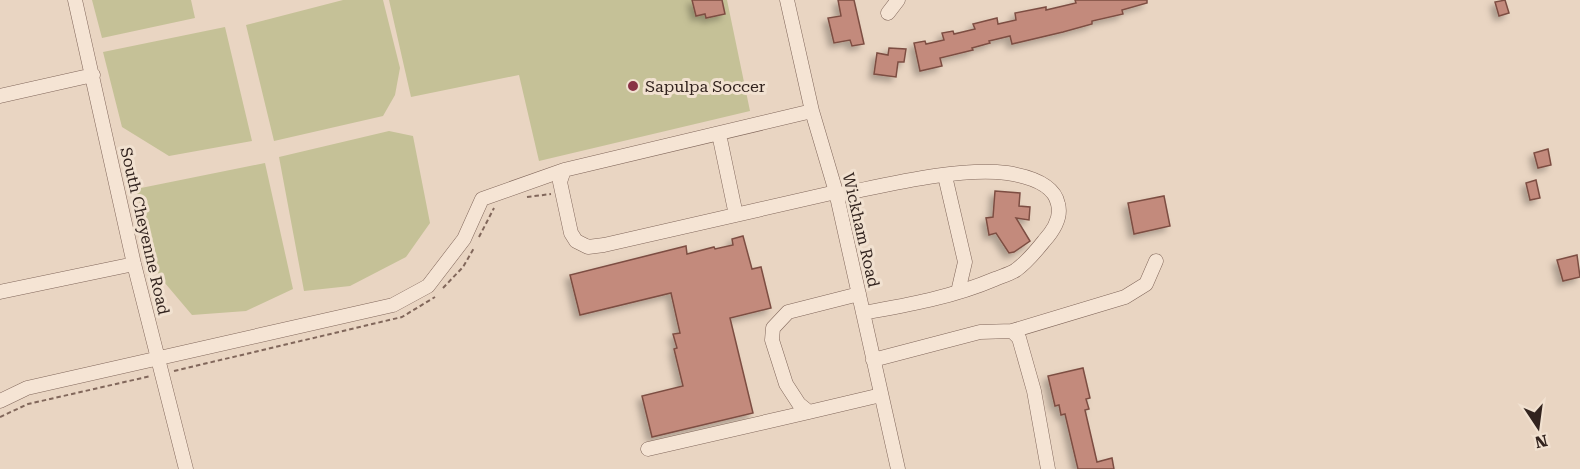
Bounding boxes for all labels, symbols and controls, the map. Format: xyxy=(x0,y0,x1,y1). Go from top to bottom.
place label: Sapulpa Soccer xyxy=(645,77,766,96)
marker: Sapulpa Soccer xyxy=(626,79,640,93)
street label: South Cheyenne Road xyxy=(116,145,174,317)
street label: Wickham Road xyxy=(839,171,883,289)
north arrow xyxy=(1508,397,1568,457)
text: N xyxy=(1533,430,1549,452)

